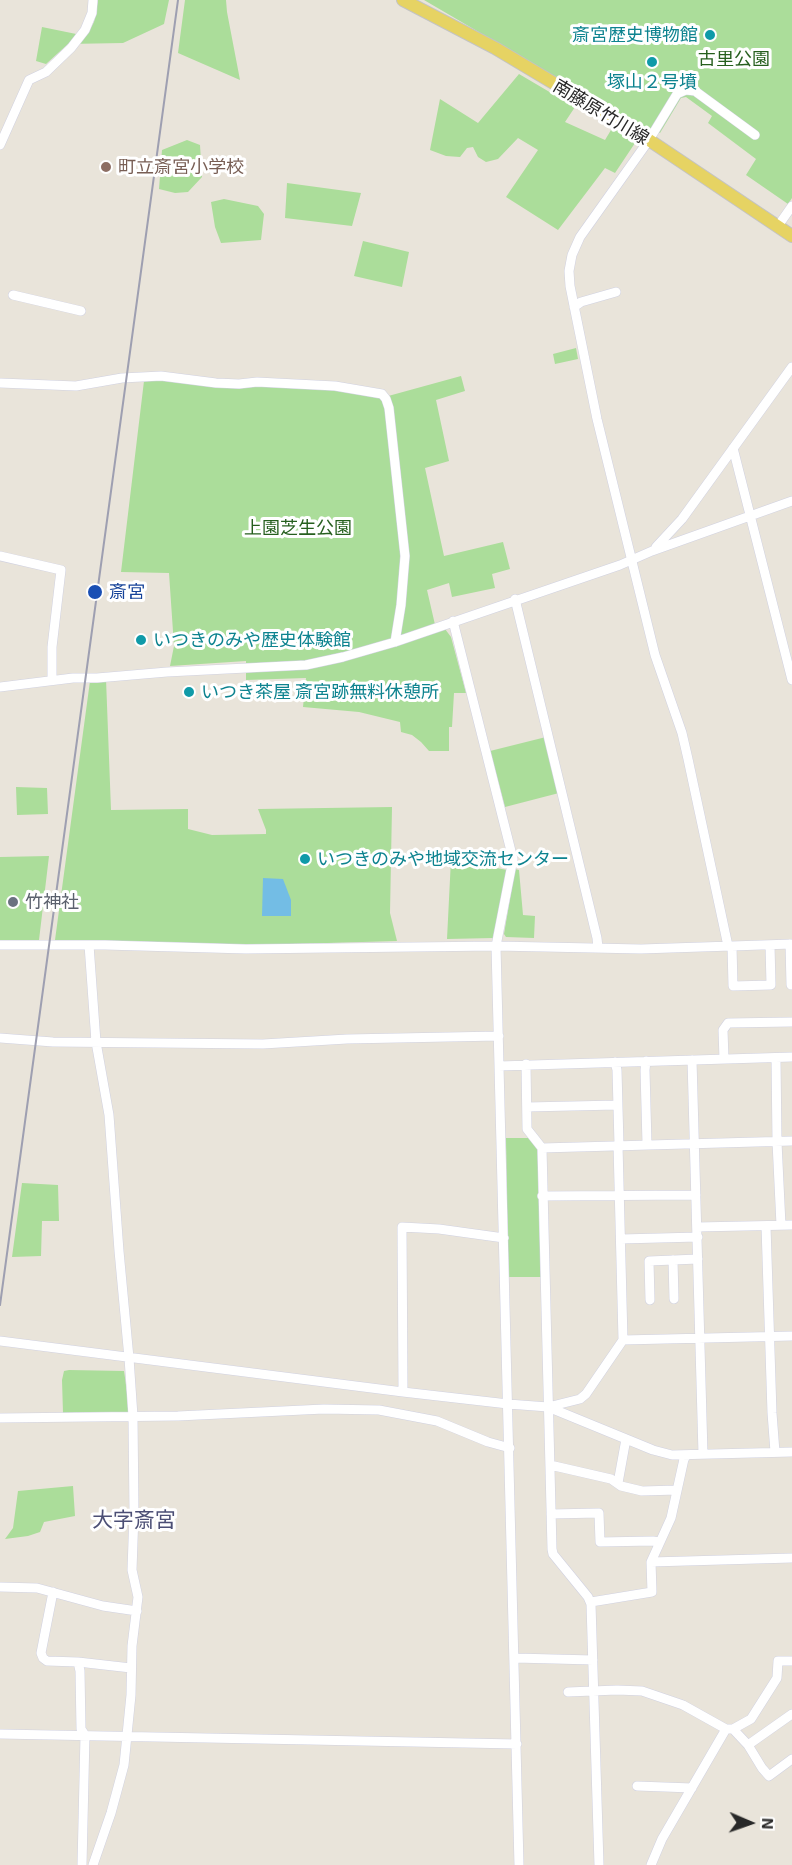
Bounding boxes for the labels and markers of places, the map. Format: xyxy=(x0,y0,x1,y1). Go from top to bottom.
place label: 斎宮歴史博物館 xyxy=(572,24,698,46)
marker: 斎宮歴史博物館 xyxy=(703,28,717,42)
marker: 塚山２号墳 xyxy=(645,55,659,69)
place label: 塚山２号墳 xyxy=(607,71,697,93)
place label: 町立斎宮小学校 xyxy=(118,156,244,178)
marker: 町立斎宮小学校 xyxy=(99,160,113,174)
place label: 斎宮 xyxy=(109,581,145,603)
marker: 斎宮 xyxy=(86,583,104,601)
place label: いつきのみや歴史体験館 xyxy=(153,629,351,651)
marker: いつきのみや歴史体験館 xyxy=(134,633,148,647)
place label: いつき茶屋 斎宮跡無料休憩所 xyxy=(201,681,439,703)
marker: いつき茶屋 斎宮跡無料休憩所 xyxy=(182,685,196,699)
place label: いつきのみや地域交流センター xyxy=(317,848,569,870)
marker: いつきのみや地域交流センター xyxy=(298,852,312,866)
place label: 竹神社 xyxy=(25,891,79,913)
marker: 竹神社 xyxy=(6,895,20,909)

